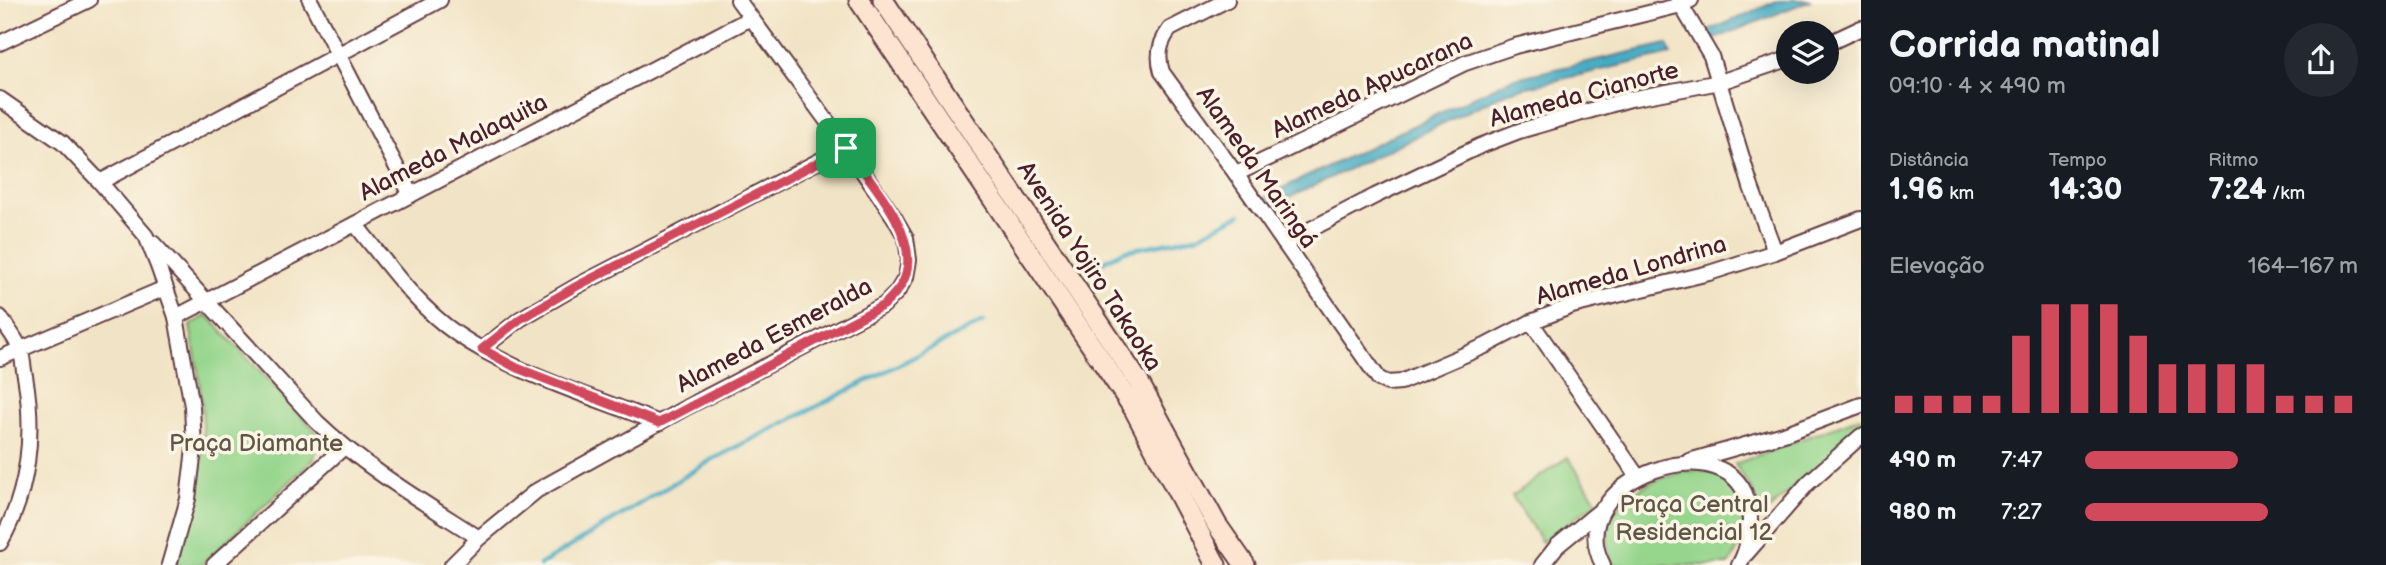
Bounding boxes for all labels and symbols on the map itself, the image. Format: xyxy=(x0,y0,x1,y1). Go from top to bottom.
street label: Alameda Apucarana xyxy=(1267,26,1477,145)
street label: Alameda Cianorte xyxy=(1486,55,1682,134)
street label: Alameda Maringá xyxy=(1190,81,1323,254)
street label: Alameda Malaquita xyxy=(354,87,552,207)
pin xyxy=(816,118,876,178)
street label: Avenida Yojiro Takaoka xyxy=(1011,156,1168,376)
street label: Alameda Londrina xyxy=(1533,229,1730,312)
street label: Alameda Esmeralda xyxy=(671,272,877,399)
park label: Praça Diamante xyxy=(169,429,343,458)
park label: Praça Central Residencial 12 xyxy=(1615,490,1773,547)

